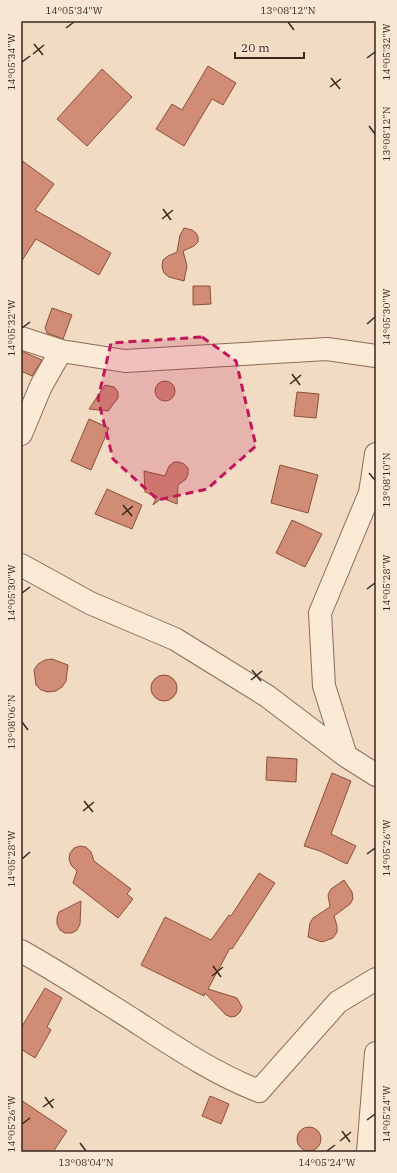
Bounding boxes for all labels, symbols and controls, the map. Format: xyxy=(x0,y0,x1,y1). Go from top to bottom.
text: 14°05'34"W xyxy=(45,4,103,17)
text: 13°08'12"N xyxy=(261,4,316,17)
text: 14°05'32"W xyxy=(380,23,393,81)
text: 14°05'34"W xyxy=(5,33,18,91)
scale bar xyxy=(235,34,304,60)
text: 20 m xyxy=(241,40,270,55)
text: 13°08'12"N xyxy=(380,106,393,162)
text: 14°05'30"W xyxy=(380,288,393,346)
text: 14°05'32"W xyxy=(5,299,18,357)
text: 13°08'10"N xyxy=(380,452,393,508)
text: 14°05'28"W xyxy=(380,554,393,612)
text: 14°05'30"W xyxy=(5,564,18,622)
text: 13°08'06"N xyxy=(5,694,18,750)
text: 14°05'26"W xyxy=(380,819,393,877)
text: 14°05'28"W xyxy=(5,830,18,888)
text: 14°05'24"W xyxy=(380,1085,393,1143)
text: 14°05'26"W xyxy=(5,1095,18,1153)
text: 13°08'04"N xyxy=(59,1156,114,1169)
text: 14°05'24"W xyxy=(298,1156,356,1169)

